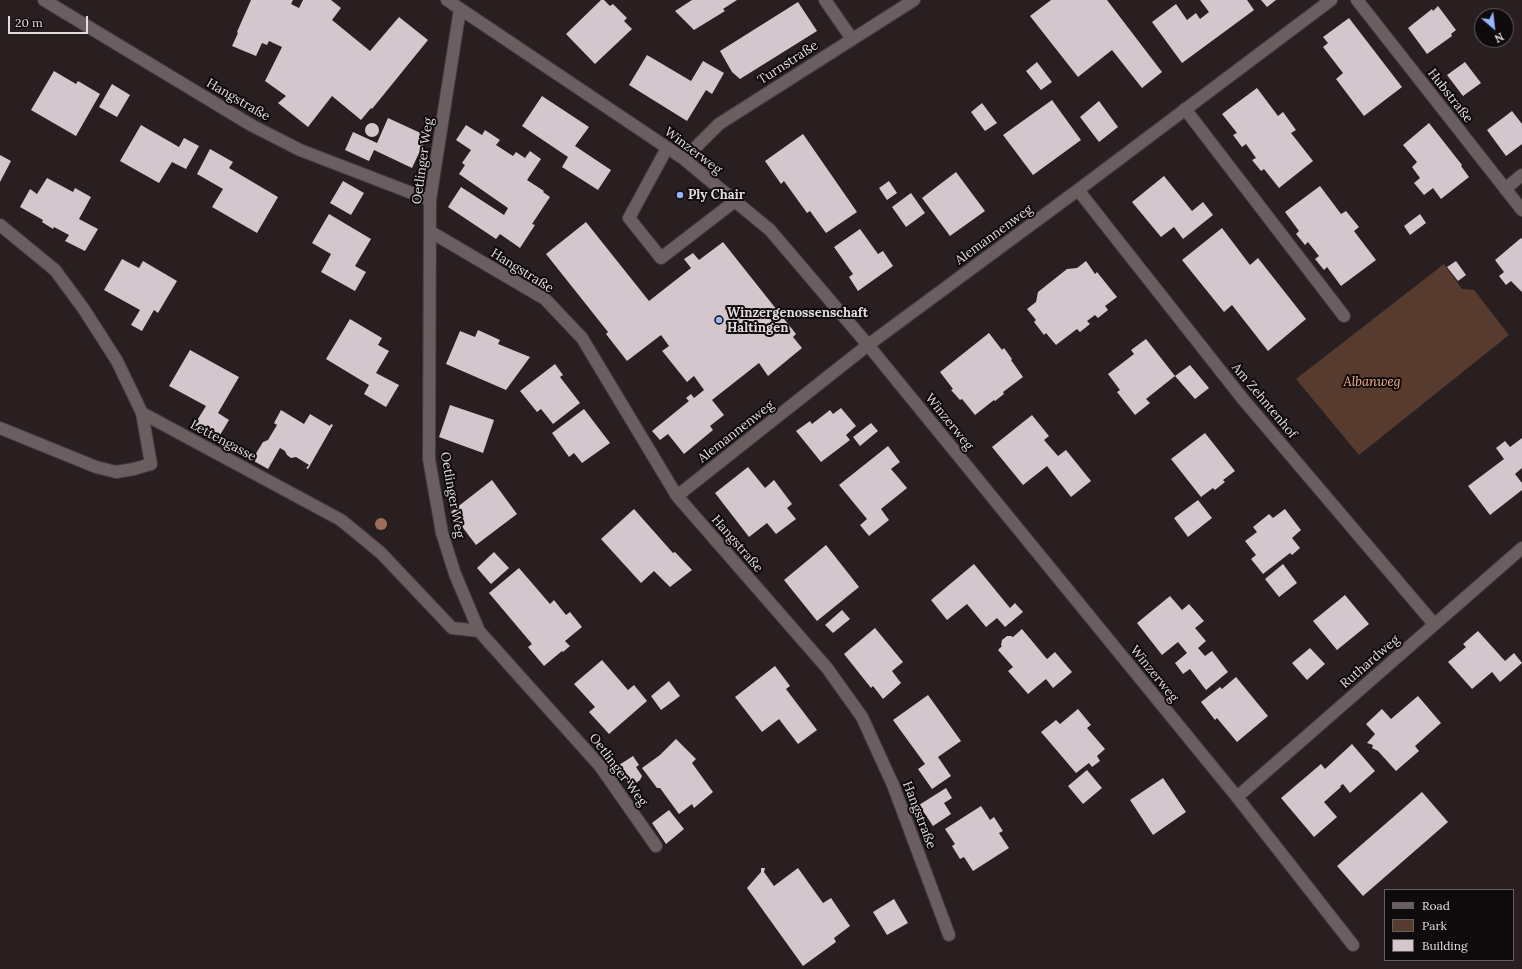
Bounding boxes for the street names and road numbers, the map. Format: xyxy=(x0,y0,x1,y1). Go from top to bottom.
street label: Turnstraße xyxy=(755,38,821,88)
street label: Hubstraße xyxy=(1424,66,1476,126)
street label: Hangstraße xyxy=(203,75,273,125)
street label: Oetlinger Weg xyxy=(409,117,437,205)
street label: Winzerweg xyxy=(661,124,725,178)
street label: Alemannenweg xyxy=(952,202,1036,268)
street label: Hangstraße xyxy=(488,246,556,296)
street label: Am Zehntenhof xyxy=(1228,360,1300,442)
street label: Winzerweg xyxy=(922,391,976,453)
street label: Alemannenweg xyxy=(695,398,777,466)
street label: Lettengasse xyxy=(187,417,259,465)
street label: Oetlinger Weg xyxy=(437,451,467,539)
street label: Hangstraße xyxy=(708,512,766,576)
street label: Ruthardweg xyxy=(1337,632,1403,692)
street label: Winzerweg xyxy=(1127,643,1181,705)
street label: Oetlinger Weg xyxy=(586,730,650,810)
street label: Hangstraße xyxy=(899,779,939,851)

